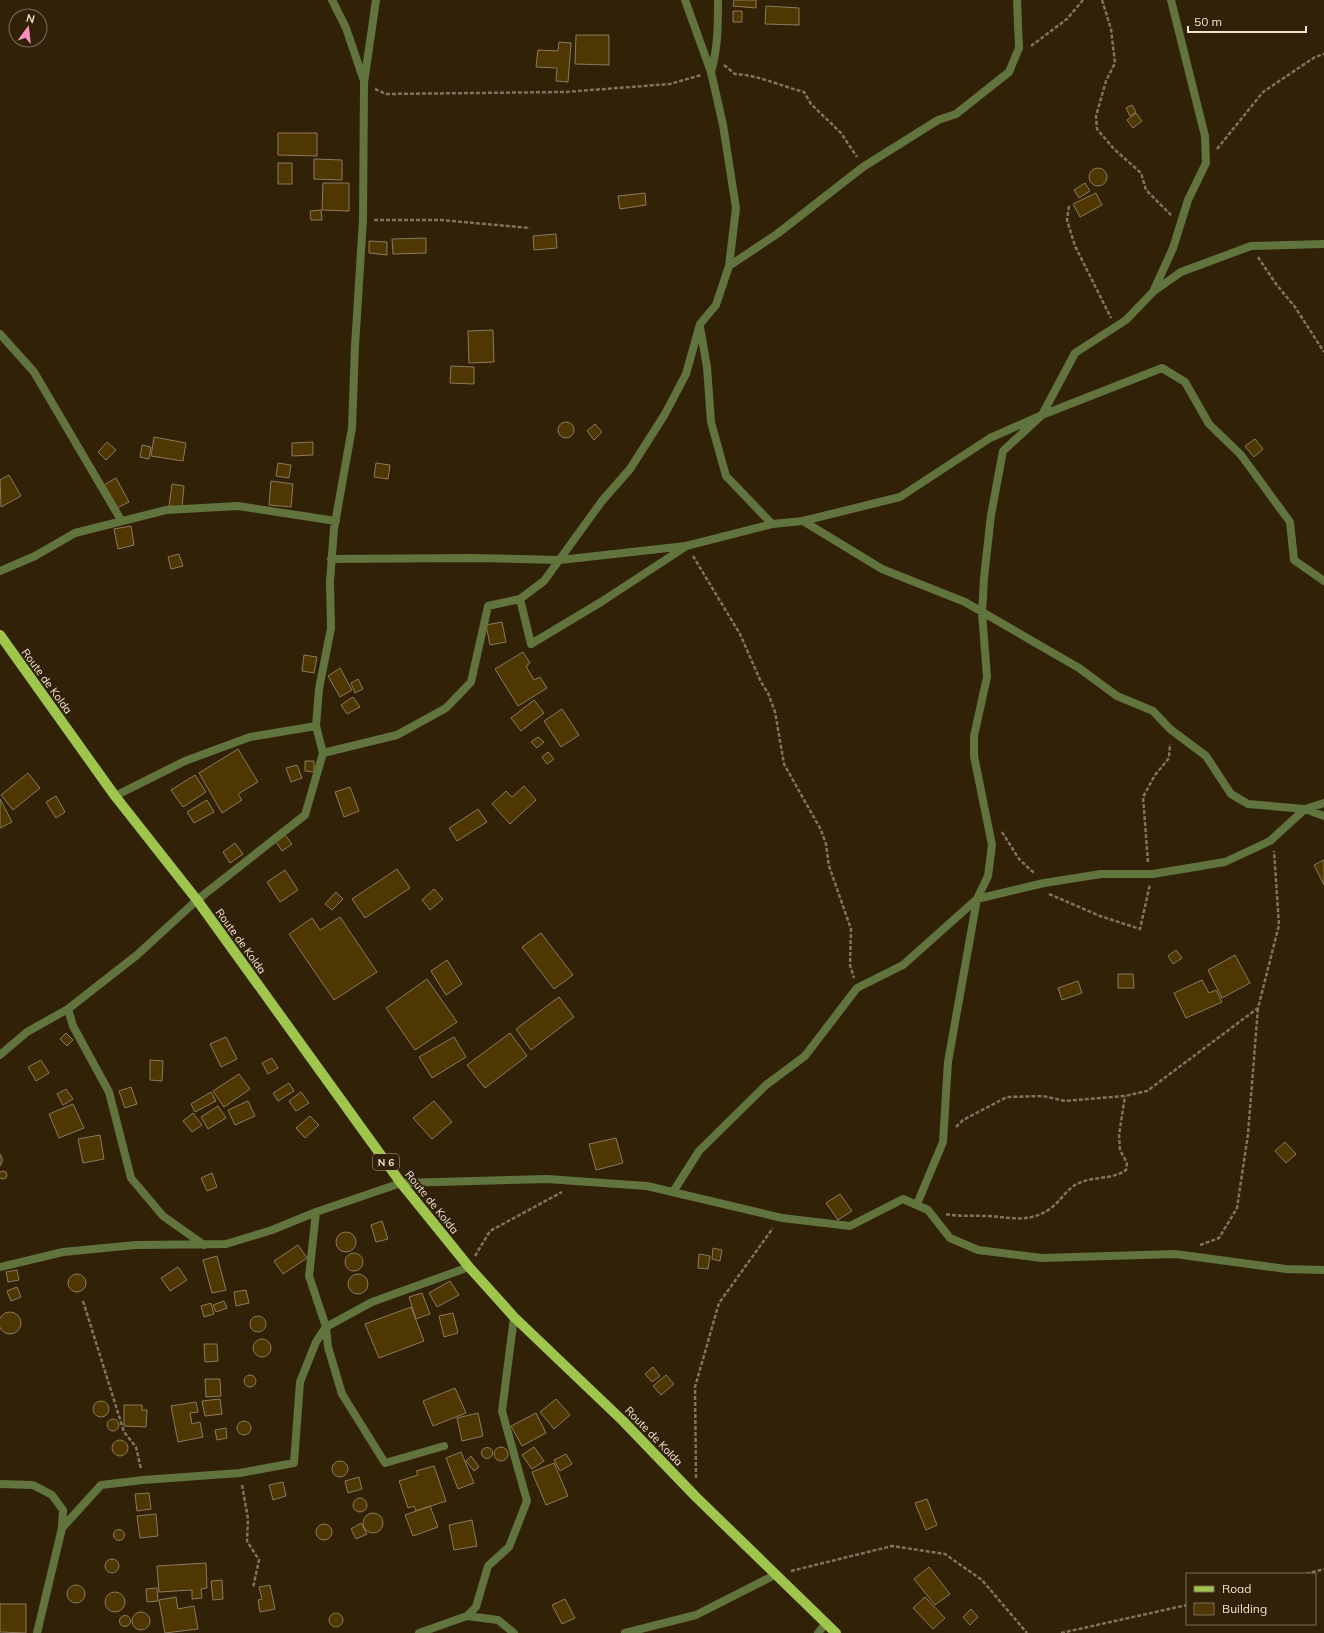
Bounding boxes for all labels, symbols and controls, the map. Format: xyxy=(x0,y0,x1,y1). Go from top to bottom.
north arrow xyxy=(8,8,48,48)
scale bar xyxy=(1188,8,1306,34)
text: N xyxy=(25,11,36,26)
text: 50 m xyxy=(1194,14,1222,29)
street label: Route de Kolda xyxy=(19,646,75,716)
street label: Route de Kolda xyxy=(213,906,269,976)
road number: N 6 xyxy=(373,1154,399,1170)
street label: Route de Kolda xyxy=(402,1168,462,1236)
street label: Route de Kolda xyxy=(622,1403,686,1469)
legend xyxy=(1186,1573,1316,1625)
text: Road xyxy=(1222,1581,1251,1596)
text: Building xyxy=(1222,1601,1267,1616)

